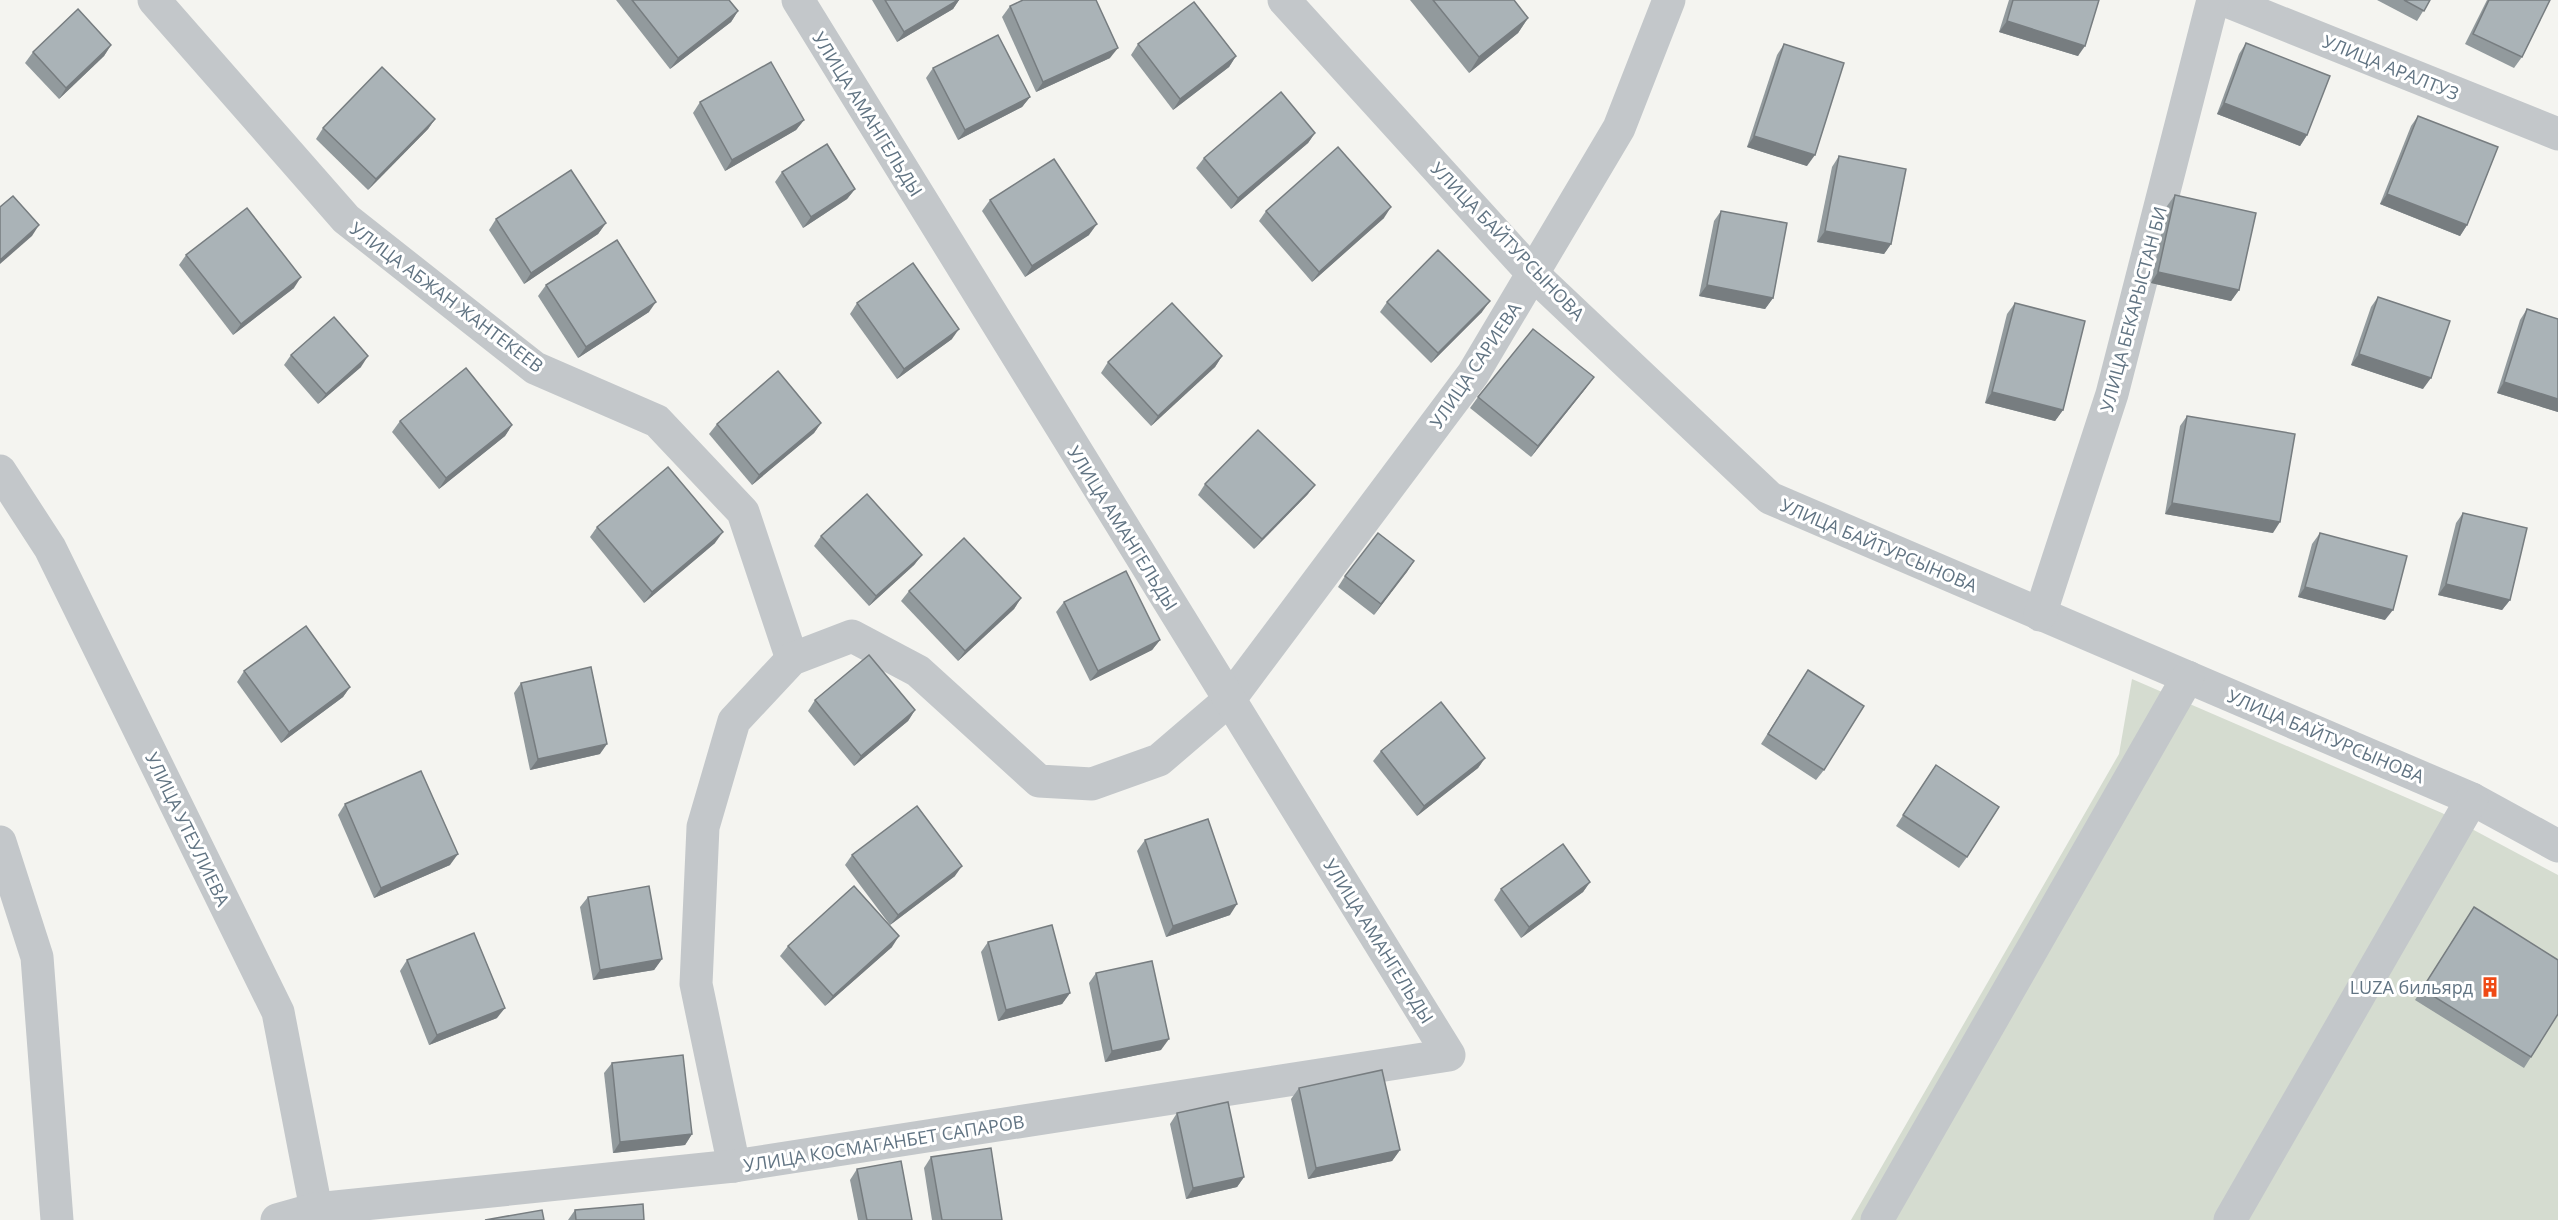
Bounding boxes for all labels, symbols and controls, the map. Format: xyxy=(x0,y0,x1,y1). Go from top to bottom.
street label: УЛИЦА АМАНГЕЛЬДЫ xyxy=(807,27,929,201)
street label: УЛИЦА АРАЛТУЗ xyxy=(2319,29,2463,105)
street label: УЛИЦА БАЙТУРСЫНОВА xyxy=(1426,157,1591,326)
street label: УЛИЦА БЕКАРЫСТАН БИ xyxy=(2094,204,2172,414)
street label: УЛИЦА АБЖАН ЖАНТЕКЕЕВ xyxy=(346,216,548,378)
street label: УЛИЦА САРИЕВА xyxy=(1424,297,1526,433)
street label: УЛИЦА АМАНГЕЛЬДЫ xyxy=(1062,441,1184,615)
street label: УЛИЦА БАЙТУРСЫНОВА xyxy=(1777,493,1982,598)
street label: УЛИЦА БАЙТУРСЫНОВА xyxy=(2224,684,2429,789)
street label: УЛИЦА УТЕУЛИЕВА xyxy=(140,748,236,910)
street label: УЛИЦА АМАНГЕЛЬДЫ xyxy=(1318,854,1440,1028)
place label: LUZA бильярд xyxy=(2350,975,2473,999)
building icon: LUZA бильярд xyxy=(2478,975,2502,999)
street label: УЛИЦА КОСМАГАНБЕТ САПАРОВ xyxy=(742,1109,1026,1177)

